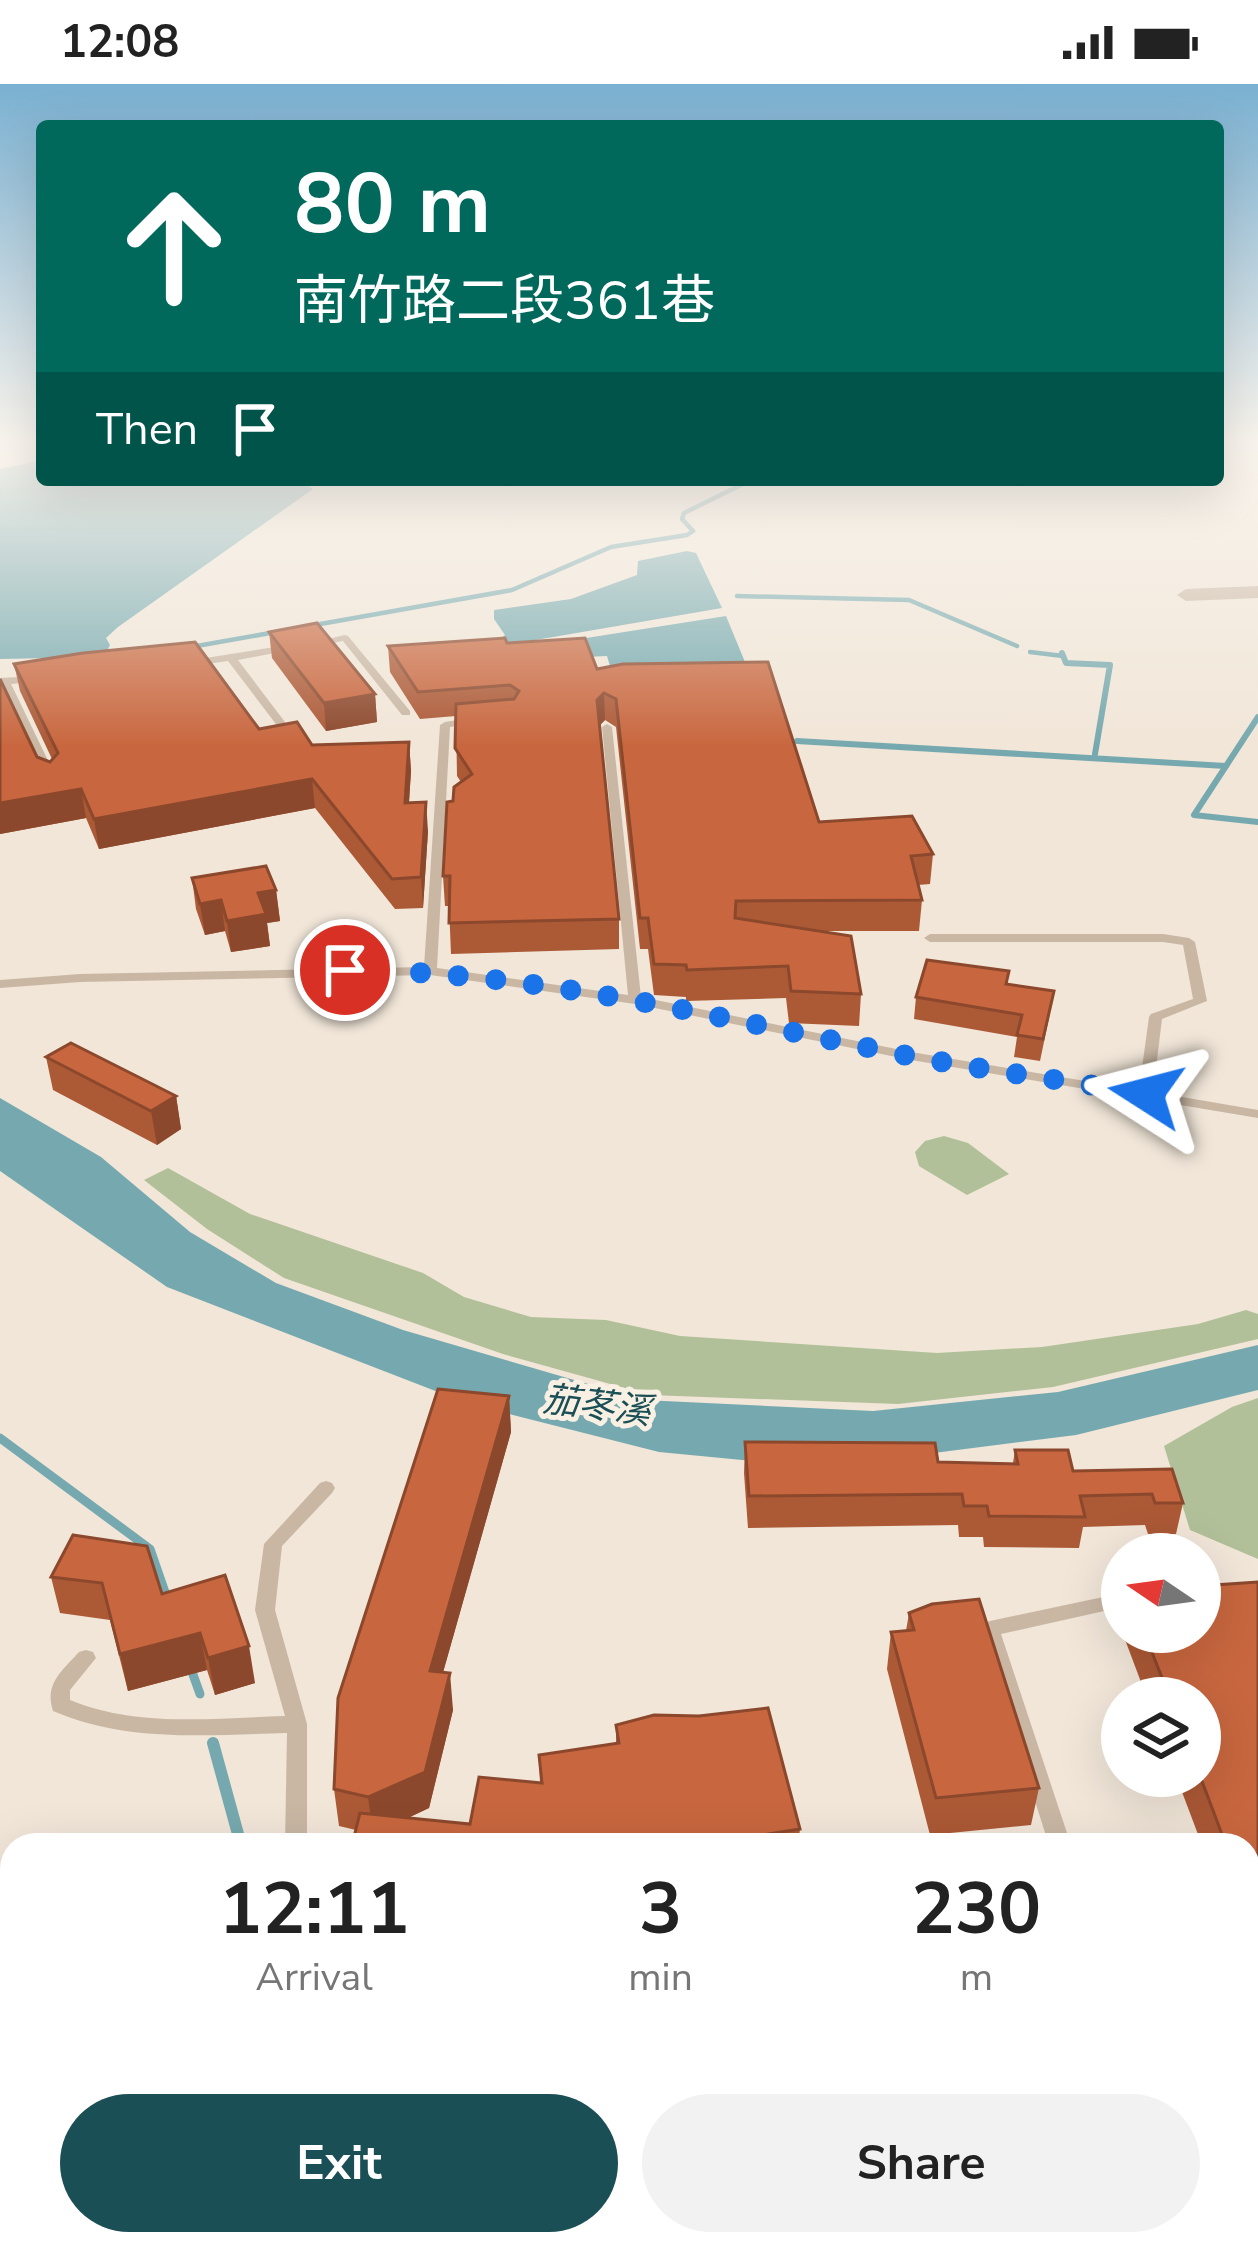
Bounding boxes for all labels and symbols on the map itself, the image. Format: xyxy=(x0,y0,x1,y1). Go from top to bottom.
pin xyxy=(294,919,396,1021)
position arrow xyxy=(1083,1031,1209,1157)
water label: 茄苳溪 xyxy=(540,1375,659,1438)
north arrow xyxy=(1101,1533,1221,1653)

